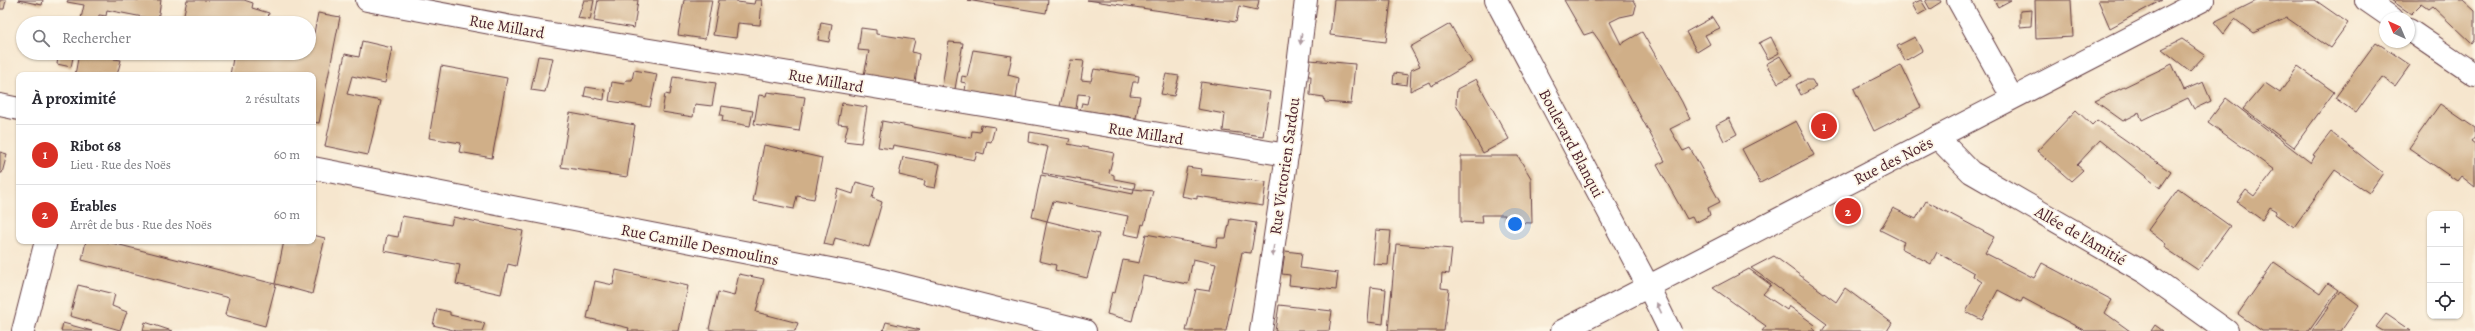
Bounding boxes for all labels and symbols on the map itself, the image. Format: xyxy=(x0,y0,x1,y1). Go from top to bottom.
street label: Rue Millard xyxy=(467,10,547,44)
north arrow xyxy=(2379,12,2415,48)
one-way arrow xyxy=(1298,33,1304,45)
street label: Rue Millard xyxy=(786,64,866,98)
street label: Boulevard Blanqui xyxy=(1533,85,1609,202)
street label: Rue Victorien Sardou xyxy=(1264,96,1306,236)
pin: 1 xyxy=(1811,111,1837,141)
street label: Rue Millard xyxy=(1107,117,1185,151)
street label: Rue des Noës xyxy=(1850,131,1937,190)
pin: 2 xyxy=(1835,196,1861,226)
street label: Allée de l'Amitié xyxy=(2030,200,2130,271)
your location xyxy=(1505,214,1525,234)
street label: Rue Camille Desmoulins xyxy=(619,219,781,271)
one-way arrow xyxy=(1269,245,1275,257)
one-way arrow xyxy=(1656,303,1662,314)

